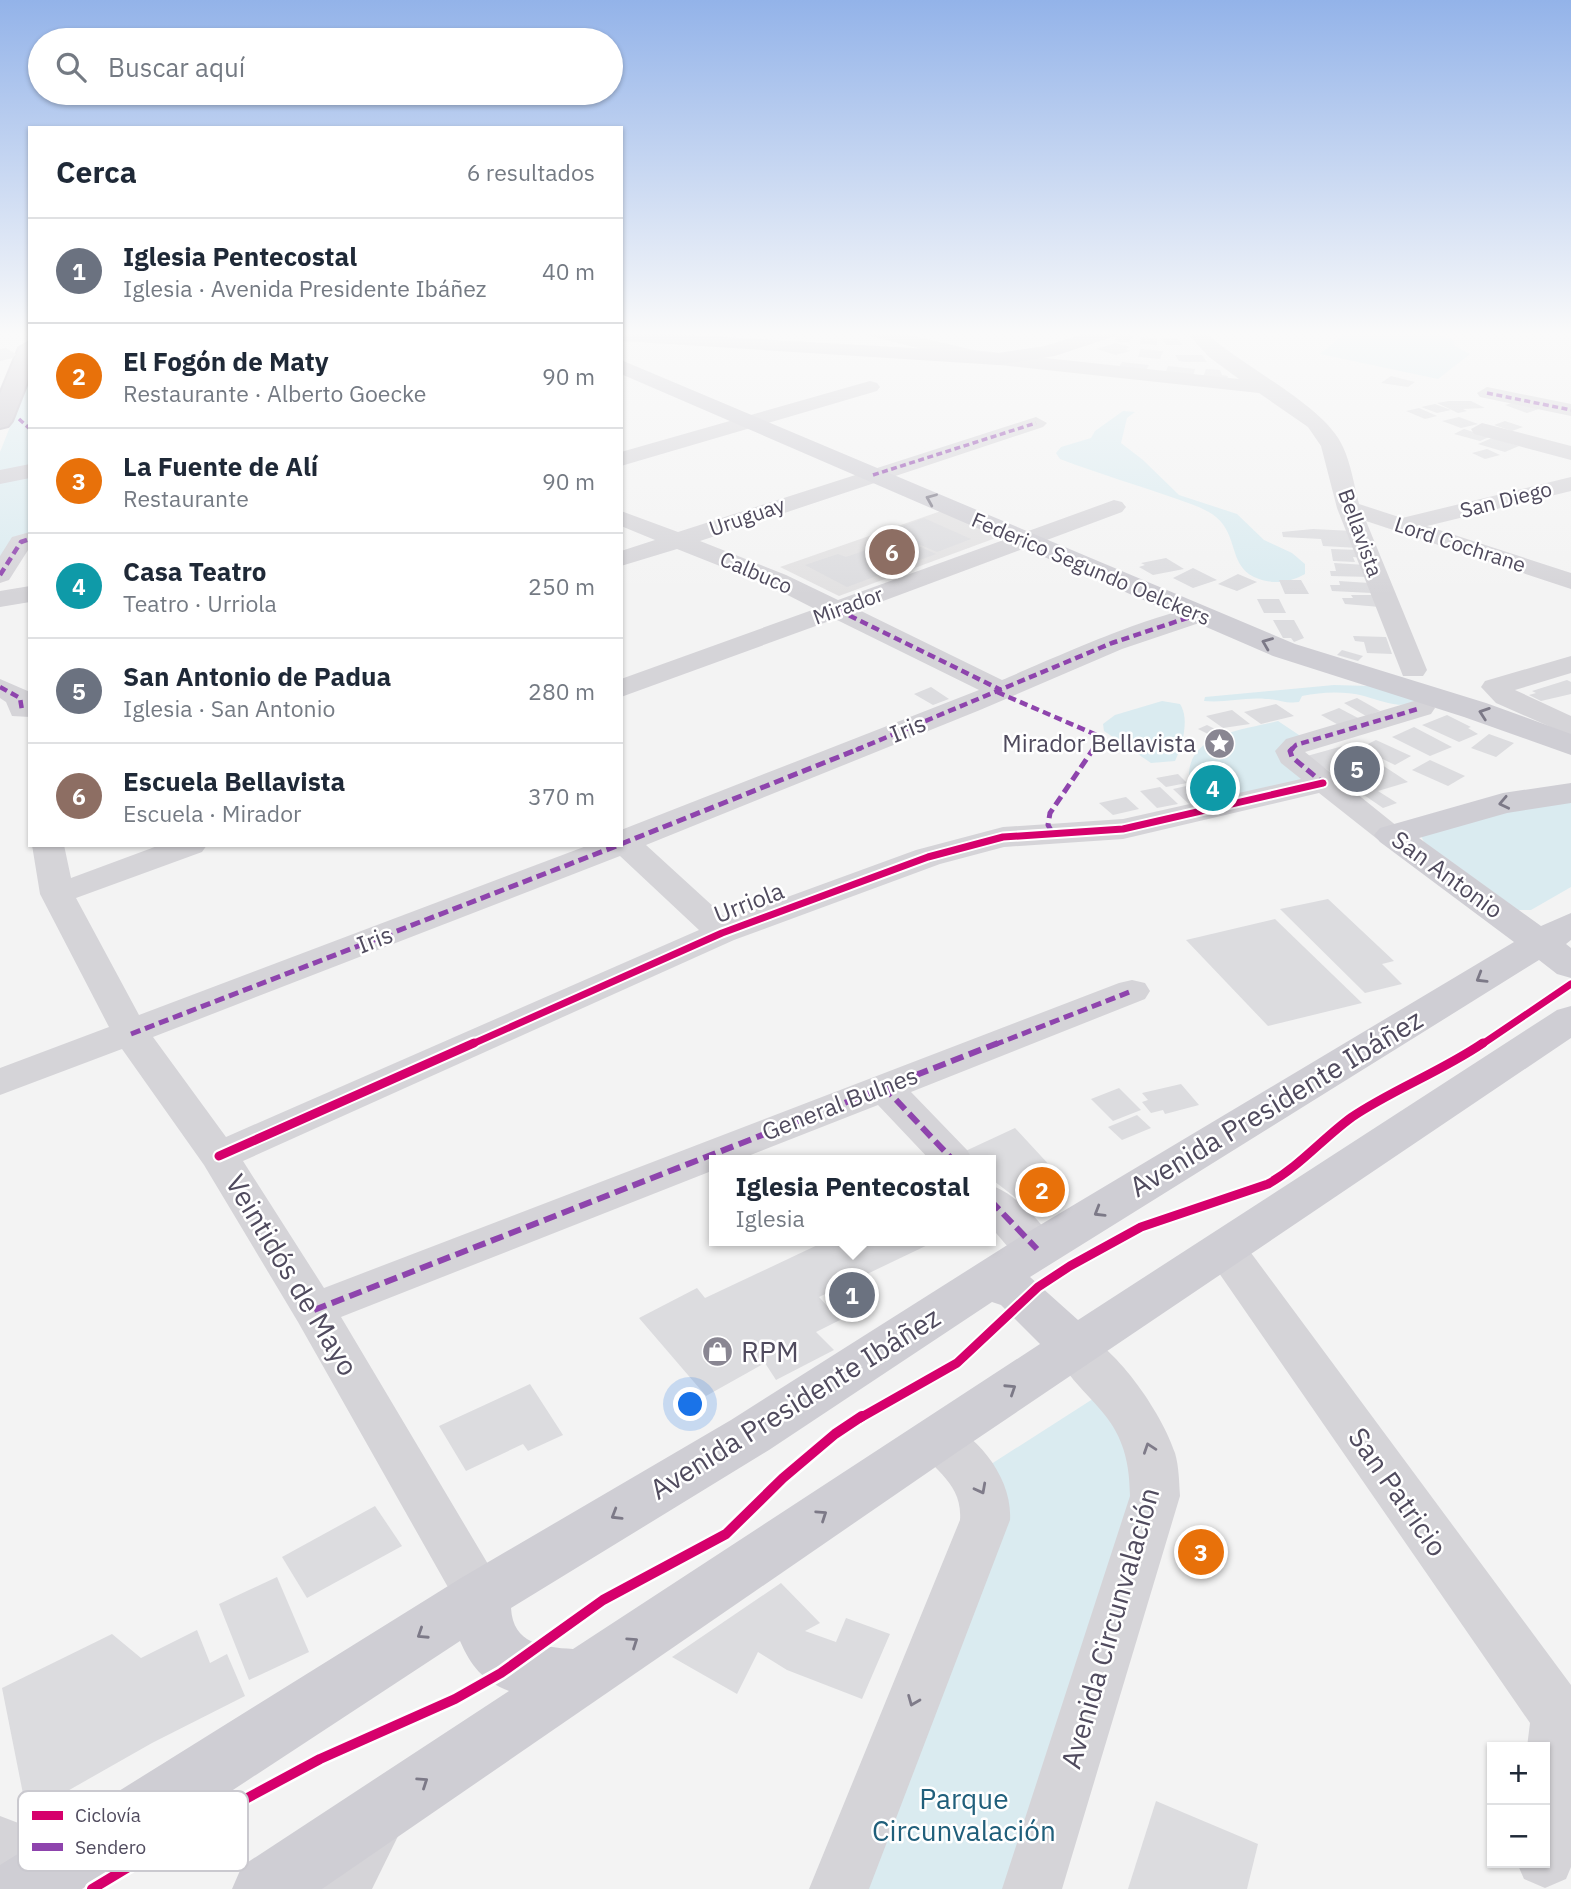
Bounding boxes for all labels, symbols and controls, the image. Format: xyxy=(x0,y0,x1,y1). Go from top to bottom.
search box xyxy=(28,28,623,105)
icon: search xyxy=(52,48,90,86)
text: Buscar aquí xyxy=(108,50,245,84)
text: Cerca xyxy=(56,152,137,191)
text: 6 resultados xyxy=(467,157,595,187)
text: Iglesia Pentecostal xyxy=(123,239,357,273)
text: 1 xyxy=(72,256,86,286)
text: 40 m xyxy=(542,256,595,286)
text: Iglesia · Avenida Presidente Ibáñez xyxy=(123,273,486,303)
text: El Fogón de Maty xyxy=(123,344,329,378)
text: 2 xyxy=(72,361,86,391)
text: 90 m xyxy=(542,361,595,391)
text: Restaurante · Alberto Goecke xyxy=(123,378,426,408)
text: La Fuente de Alí xyxy=(123,449,318,483)
text: 3 xyxy=(72,466,86,496)
text: 90 m xyxy=(542,466,595,496)
street label: San Diego xyxy=(1457,474,1555,524)
text: Restaurante xyxy=(123,483,249,513)
street label: Bellavista xyxy=(1332,485,1390,581)
street label: Uruguay xyxy=(705,490,789,542)
one-way arrow xyxy=(926,494,938,508)
street label: Federico Segundo Oelckers xyxy=(968,505,1215,631)
street label: Lord Cochrane xyxy=(1391,510,1529,578)
pin: 6 xyxy=(869,526,915,578)
street label: Calbuco xyxy=(716,544,797,600)
text: Casa Teatro xyxy=(123,554,267,588)
text: 4 xyxy=(72,571,86,601)
text: 250 m xyxy=(528,571,595,601)
street label: Mirador xyxy=(809,579,887,631)
text: Teatro · Urriola xyxy=(123,588,277,618)
one-way arrow xyxy=(1262,638,1274,652)
text: San Antonio de Padua xyxy=(123,659,391,693)
text: 5 xyxy=(72,676,86,706)
text: 280 m xyxy=(528,676,595,706)
text: Iglesia · San Antonio xyxy=(123,693,335,723)
street label: Iris xyxy=(885,706,930,750)
one-way arrow xyxy=(1478,707,1490,721)
place label: Mirador Bellavista xyxy=(1002,727,1196,759)
place icon: Mirador Bellavista xyxy=(1202,727,1236,761)
pin: 5 xyxy=(1334,743,1380,795)
pin: 4 xyxy=(1190,762,1236,814)
text: Escuela Bellavista xyxy=(123,764,345,798)
text: 6 xyxy=(72,781,86,811)
text: 370 m xyxy=(528,781,595,811)
one-way arrow xyxy=(1498,795,1510,810)
text: Escuela · Mirador xyxy=(123,798,301,828)
street label: San Antonio xyxy=(1386,823,1510,925)
street label: Urriola xyxy=(709,874,788,930)
street label: Iris xyxy=(352,918,397,960)
one-way arrow xyxy=(1475,970,1488,983)
street label: Avenida Presidente Ibáñez xyxy=(1122,1000,1429,1205)
street label: General Bulnes xyxy=(757,1059,922,1148)
popup xyxy=(709,1155,996,1246)
pin: 2 xyxy=(1019,1164,1065,1216)
street label: Veintidós de Mayo xyxy=(218,1167,367,1382)
text: Iglesia Pentecostal xyxy=(735,1169,970,1203)
text: Iglesia xyxy=(735,1203,805,1233)
one-way arrow xyxy=(1093,1203,1106,1216)
pin: 1 xyxy=(829,1269,875,1321)
street label: Avenida Presidente Ibáñez xyxy=(643,1298,947,1507)
place label: RPM xyxy=(741,1333,799,1370)
shop icon: RPM xyxy=(701,1335,735,1369)
one-way arrow xyxy=(1003,1385,1016,1397)
your location xyxy=(673,1387,707,1421)
street label: San Patricio xyxy=(1340,1420,1456,1563)
one-way arrow xyxy=(1143,1443,1157,1455)
one-way arrow xyxy=(973,1482,986,1495)
street label: Avenida Circunvalación xyxy=(1052,1483,1167,1773)
one-way arrow xyxy=(610,1507,623,1520)
one-way arrow xyxy=(814,1510,827,1523)
pin: 3 xyxy=(1178,1526,1224,1578)
one-way arrow xyxy=(416,1626,429,1639)
one-way arrow xyxy=(625,1637,638,1650)
one-way arrow xyxy=(908,1695,922,1707)
map controls xyxy=(1487,1742,1550,1868)
button: + xyxy=(1487,1742,1550,1805)
one-way arrow xyxy=(416,1777,429,1790)
park label: Parque Circunvalación xyxy=(872,1780,1056,1849)
legend xyxy=(18,1791,248,1871)
text: Ciclovía xyxy=(75,1803,141,1827)
button: − xyxy=(1487,1805,1550,1868)
text: Sendero xyxy=(75,1835,146,1859)

